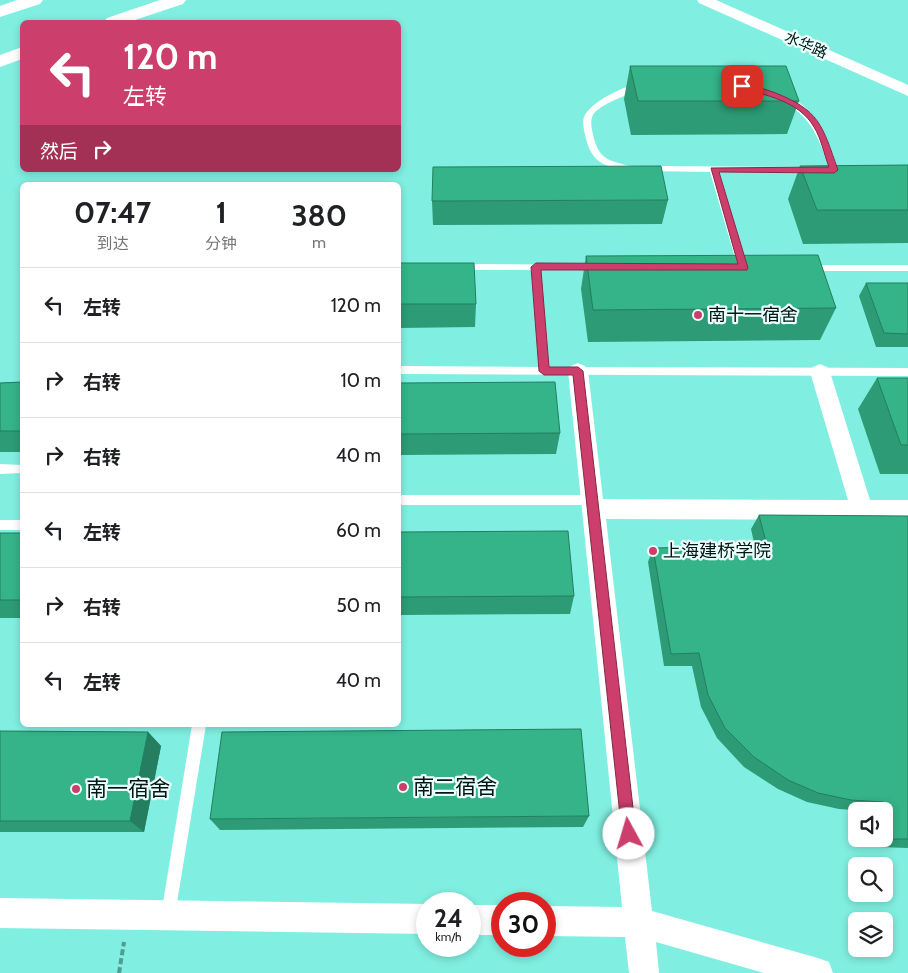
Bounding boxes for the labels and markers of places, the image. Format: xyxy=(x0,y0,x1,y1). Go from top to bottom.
pin xyxy=(721,65,763,107)
place label: 南十一宿舍 xyxy=(708,304,798,326)
marker: 南十一宿舍 xyxy=(692,309,704,321)
place label: 上海建桥学院 xyxy=(663,540,771,562)
marker: 上海建桥学院 xyxy=(647,545,659,557)
place label: 南二宿舍 xyxy=(413,774,497,799)
place label: 南一宿舍 xyxy=(86,776,170,801)
marker: 南二宿舍 xyxy=(397,781,409,793)
marker: 南一宿舍 xyxy=(70,783,82,795)

